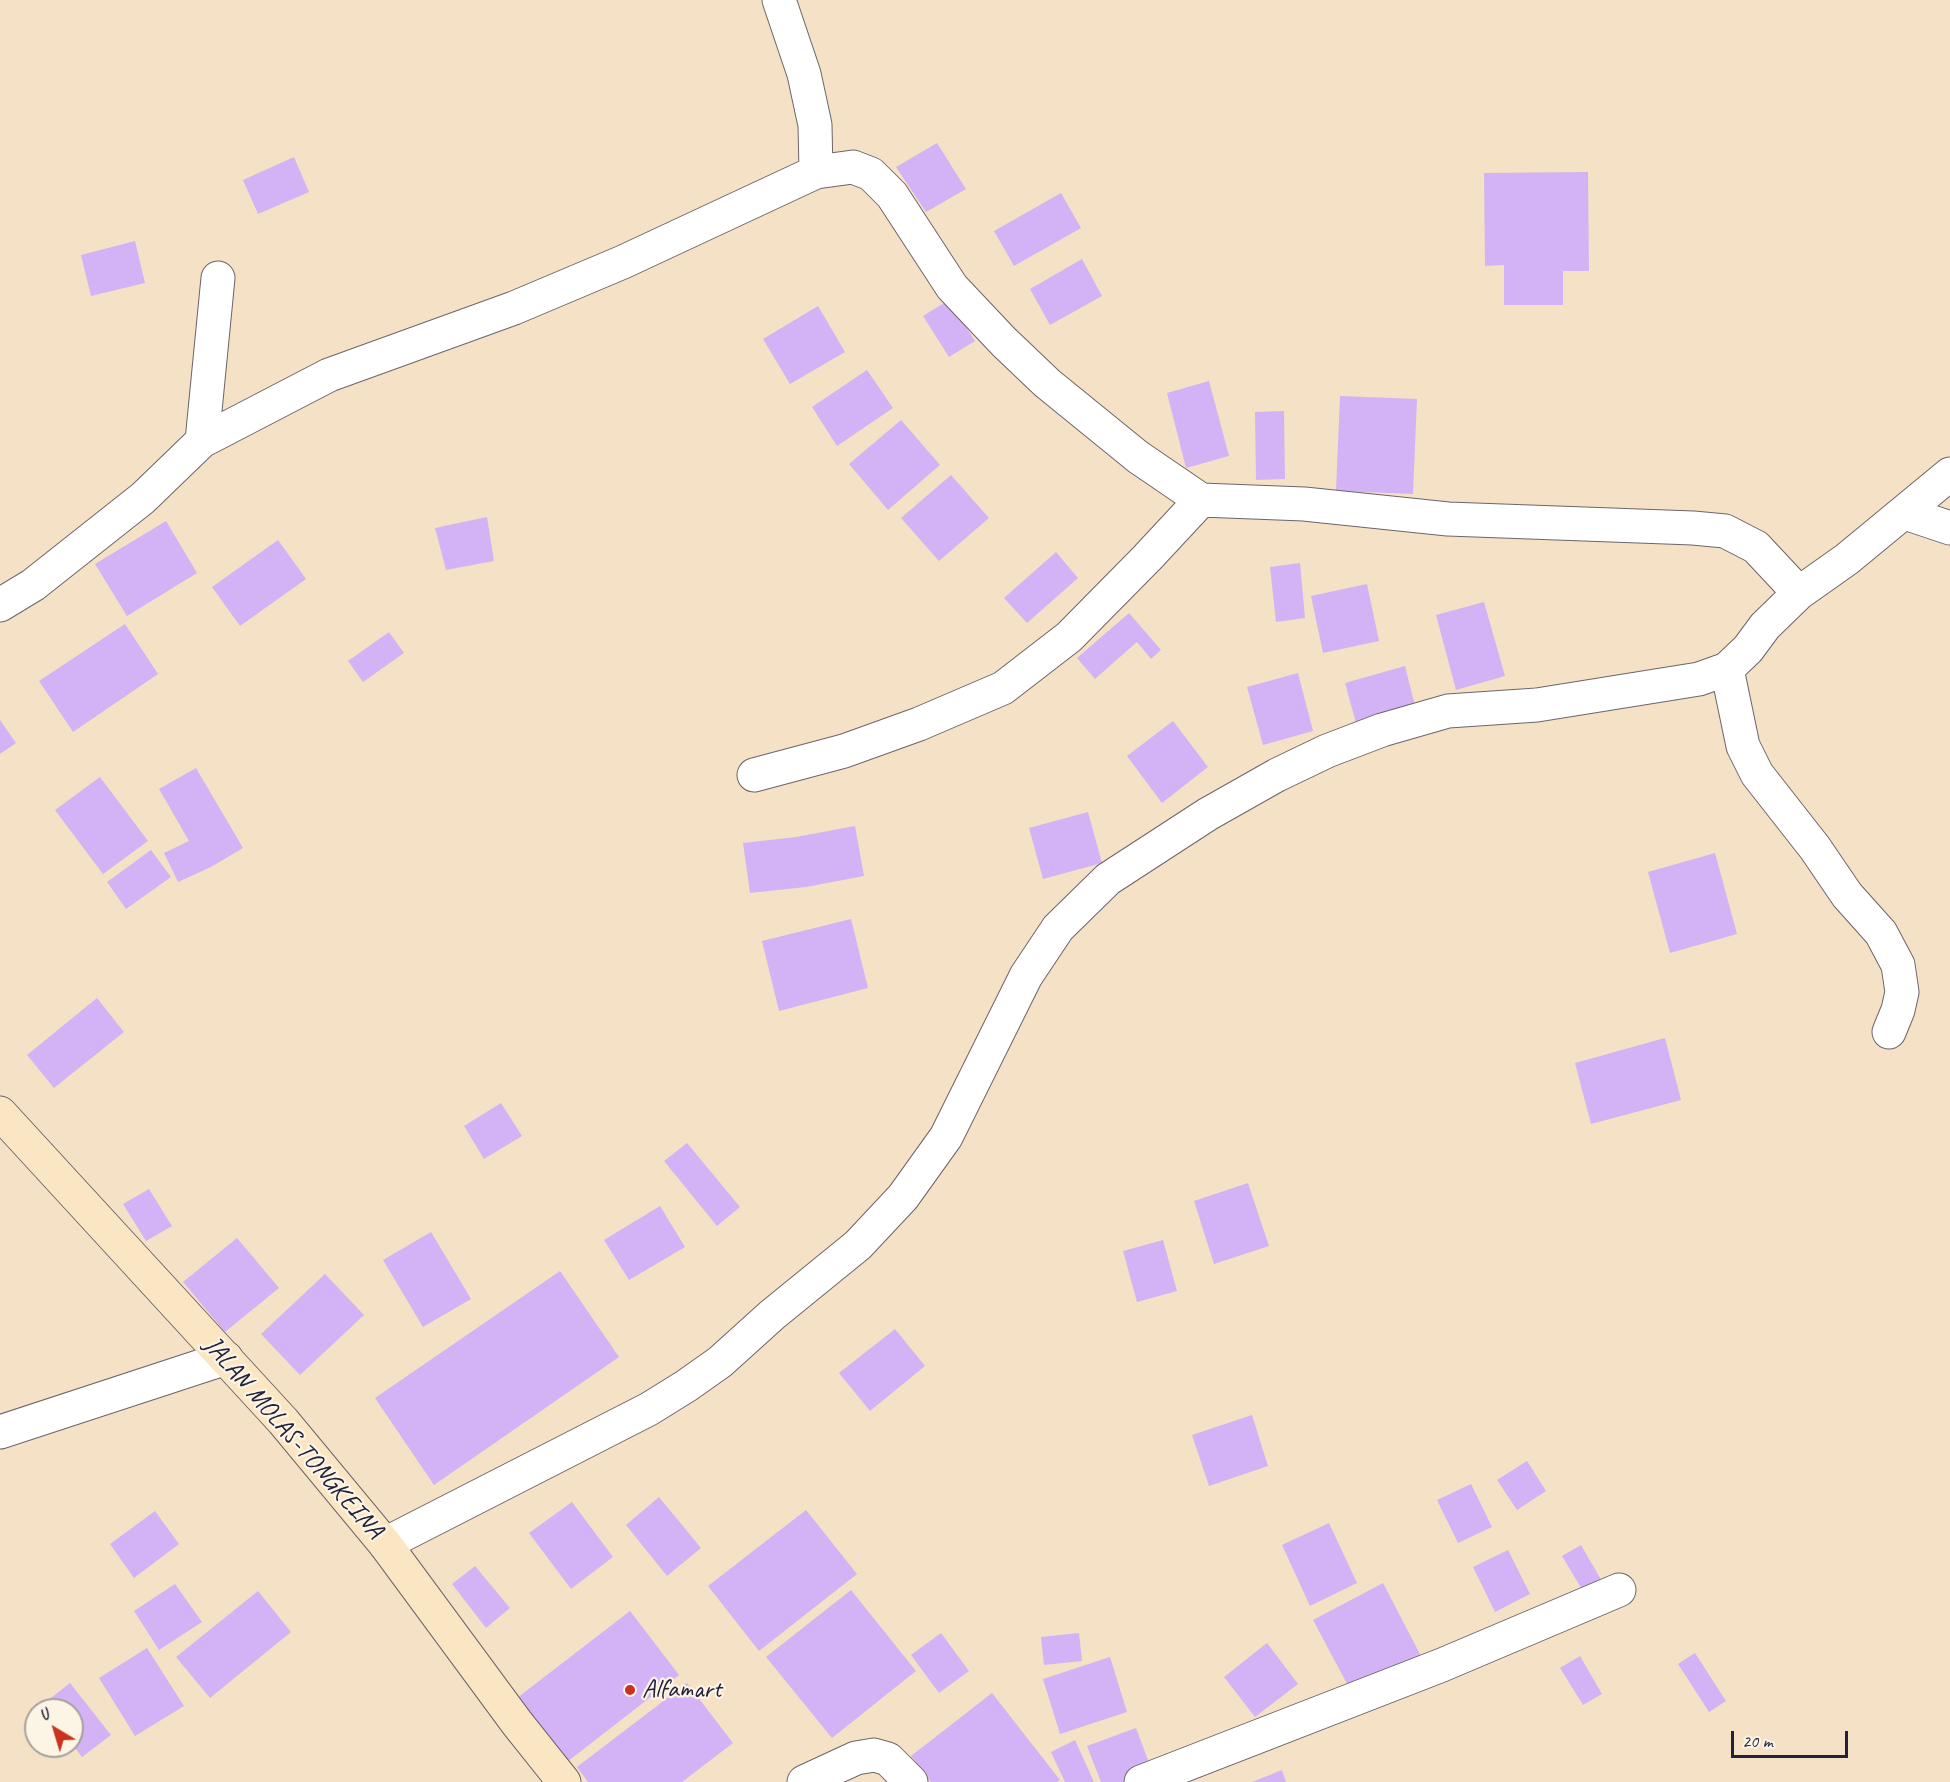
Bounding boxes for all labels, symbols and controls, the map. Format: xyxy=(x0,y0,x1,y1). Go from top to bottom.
street label: JALAN MOLAS-TONGKEINA xyxy=(197,1330,389,1546)
place label: Alfamart xyxy=(642,1674,721,1706)
marker: Alfamart xyxy=(623,1683,637,1697)
north arrow xyxy=(24,1698,84,1758)
text: U xyxy=(35,1705,53,1726)
scale bar xyxy=(1734,1719,1851,1757)
text: 20 m xyxy=(1742,1730,1773,1752)

